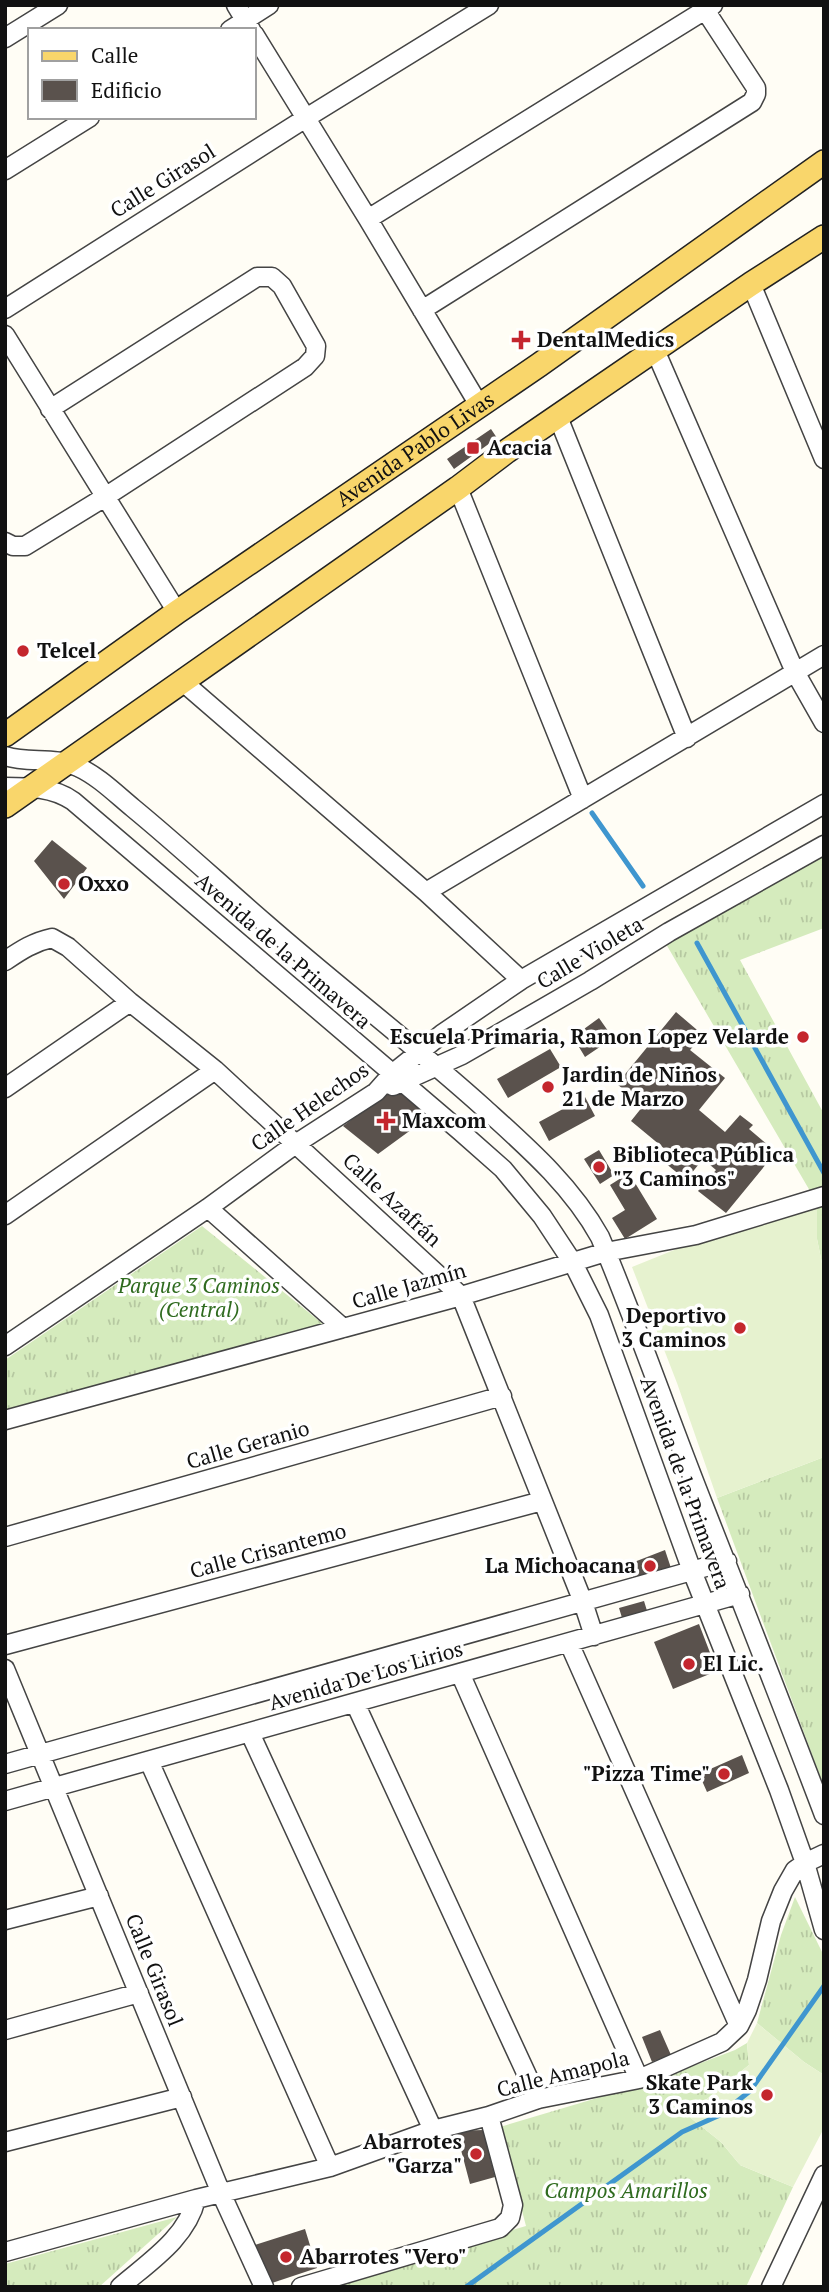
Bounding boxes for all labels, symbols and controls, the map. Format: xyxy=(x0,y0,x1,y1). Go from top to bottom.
legend xyxy=(28,28,256,119)
text: Calle xyxy=(91,41,138,69)
text: Edificio xyxy=(91,76,162,104)
street label: Calle Girasol xyxy=(105,137,220,224)
place label: DentalMedics xyxy=(537,325,674,353)
marker: DentalMedics xyxy=(511,330,531,350)
street label: Avenida Pablo Livas xyxy=(330,385,499,512)
place label: Acacia xyxy=(487,433,553,461)
marker: Acacia xyxy=(465,440,481,456)
place label: Telcel xyxy=(37,636,96,664)
marker: Telcel xyxy=(15,643,31,659)
street label: Avenida de la Primavera xyxy=(190,866,378,1035)
place label: Oxxo xyxy=(78,869,129,897)
marker: Oxxo xyxy=(56,876,72,892)
street label: Calle Violeta xyxy=(531,909,648,995)
place label: Escuela Primaria, Ramon Lopez Velarde xyxy=(390,1022,789,1050)
marker: Escuela Primaria, Ramon Lopez Velarde xyxy=(795,1029,811,1045)
street label: Calle Helechos xyxy=(245,1055,374,1157)
place label: Jardin de Niños 21 de Marzo xyxy=(562,1060,717,1112)
marker: Jardin de Niños 21 de Marzo xyxy=(540,1079,556,1095)
place label: Maxcom xyxy=(402,1106,487,1134)
marker: Maxcom xyxy=(376,1111,396,1131)
place label: Biblioteca Pública "3 Caminos" xyxy=(613,1140,794,1192)
street label: Calle Azafrán xyxy=(337,1146,449,1253)
marker: Biblioteca Pública "3 Caminos" xyxy=(591,1159,607,1175)
street label: Calle Jazmín xyxy=(348,1255,469,1315)
park label: Parque 3 Caminos (Central) xyxy=(117,1271,280,1323)
place label: Deportivo 3 Caminos xyxy=(621,1301,726,1353)
marker: Deportivo 3 Caminos xyxy=(732,1320,748,1336)
street label: Avenida de la Primavera xyxy=(634,1372,738,1593)
street label: Calle Geranio xyxy=(183,1413,312,1475)
street label: Calle Crisantemo xyxy=(187,1516,349,1584)
place label: La Michoacana xyxy=(485,1551,636,1579)
marker: La Michoacana xyxy=(642,1558,658,1574)
street label: Avenida De Los Lirios xyxy=(265,1634,466,1716)
place label: El Lic. xyxy=(703,1649,764,1677)
marker: El Lic. xyxy=(681,1656,697,1672)
place label: "Pizza Time" xyxy=(583,1759,710,1787)
marker: "Pizza Time" xyxy=(716,1766,732,1782)
street label: Calle Girasol xyxy=(120,1909,190,2030)
street label: Calle Amapola xyxy=(494,2043,632,2103)
place label: Skate Park 3 Caminos xyxy=(646,2068,754,2120)
marker: Skate Park 3 Caminos xyxy=(759,2087,775,2103)
place label: Abarrotes "Garza" xyxy=(363,2127,462,2179)
marker: Abarrotes "Garza" xyxy=(468,2146,484,2162)
park label: Campos Amarillos xyxy=(544,2176,708,2204)
place label: Abarrotes "Vero" xyxy=(300,2242,467,2270)
marker: Abarrotes "Vero" xyxy=(278,2249,294,2265)

